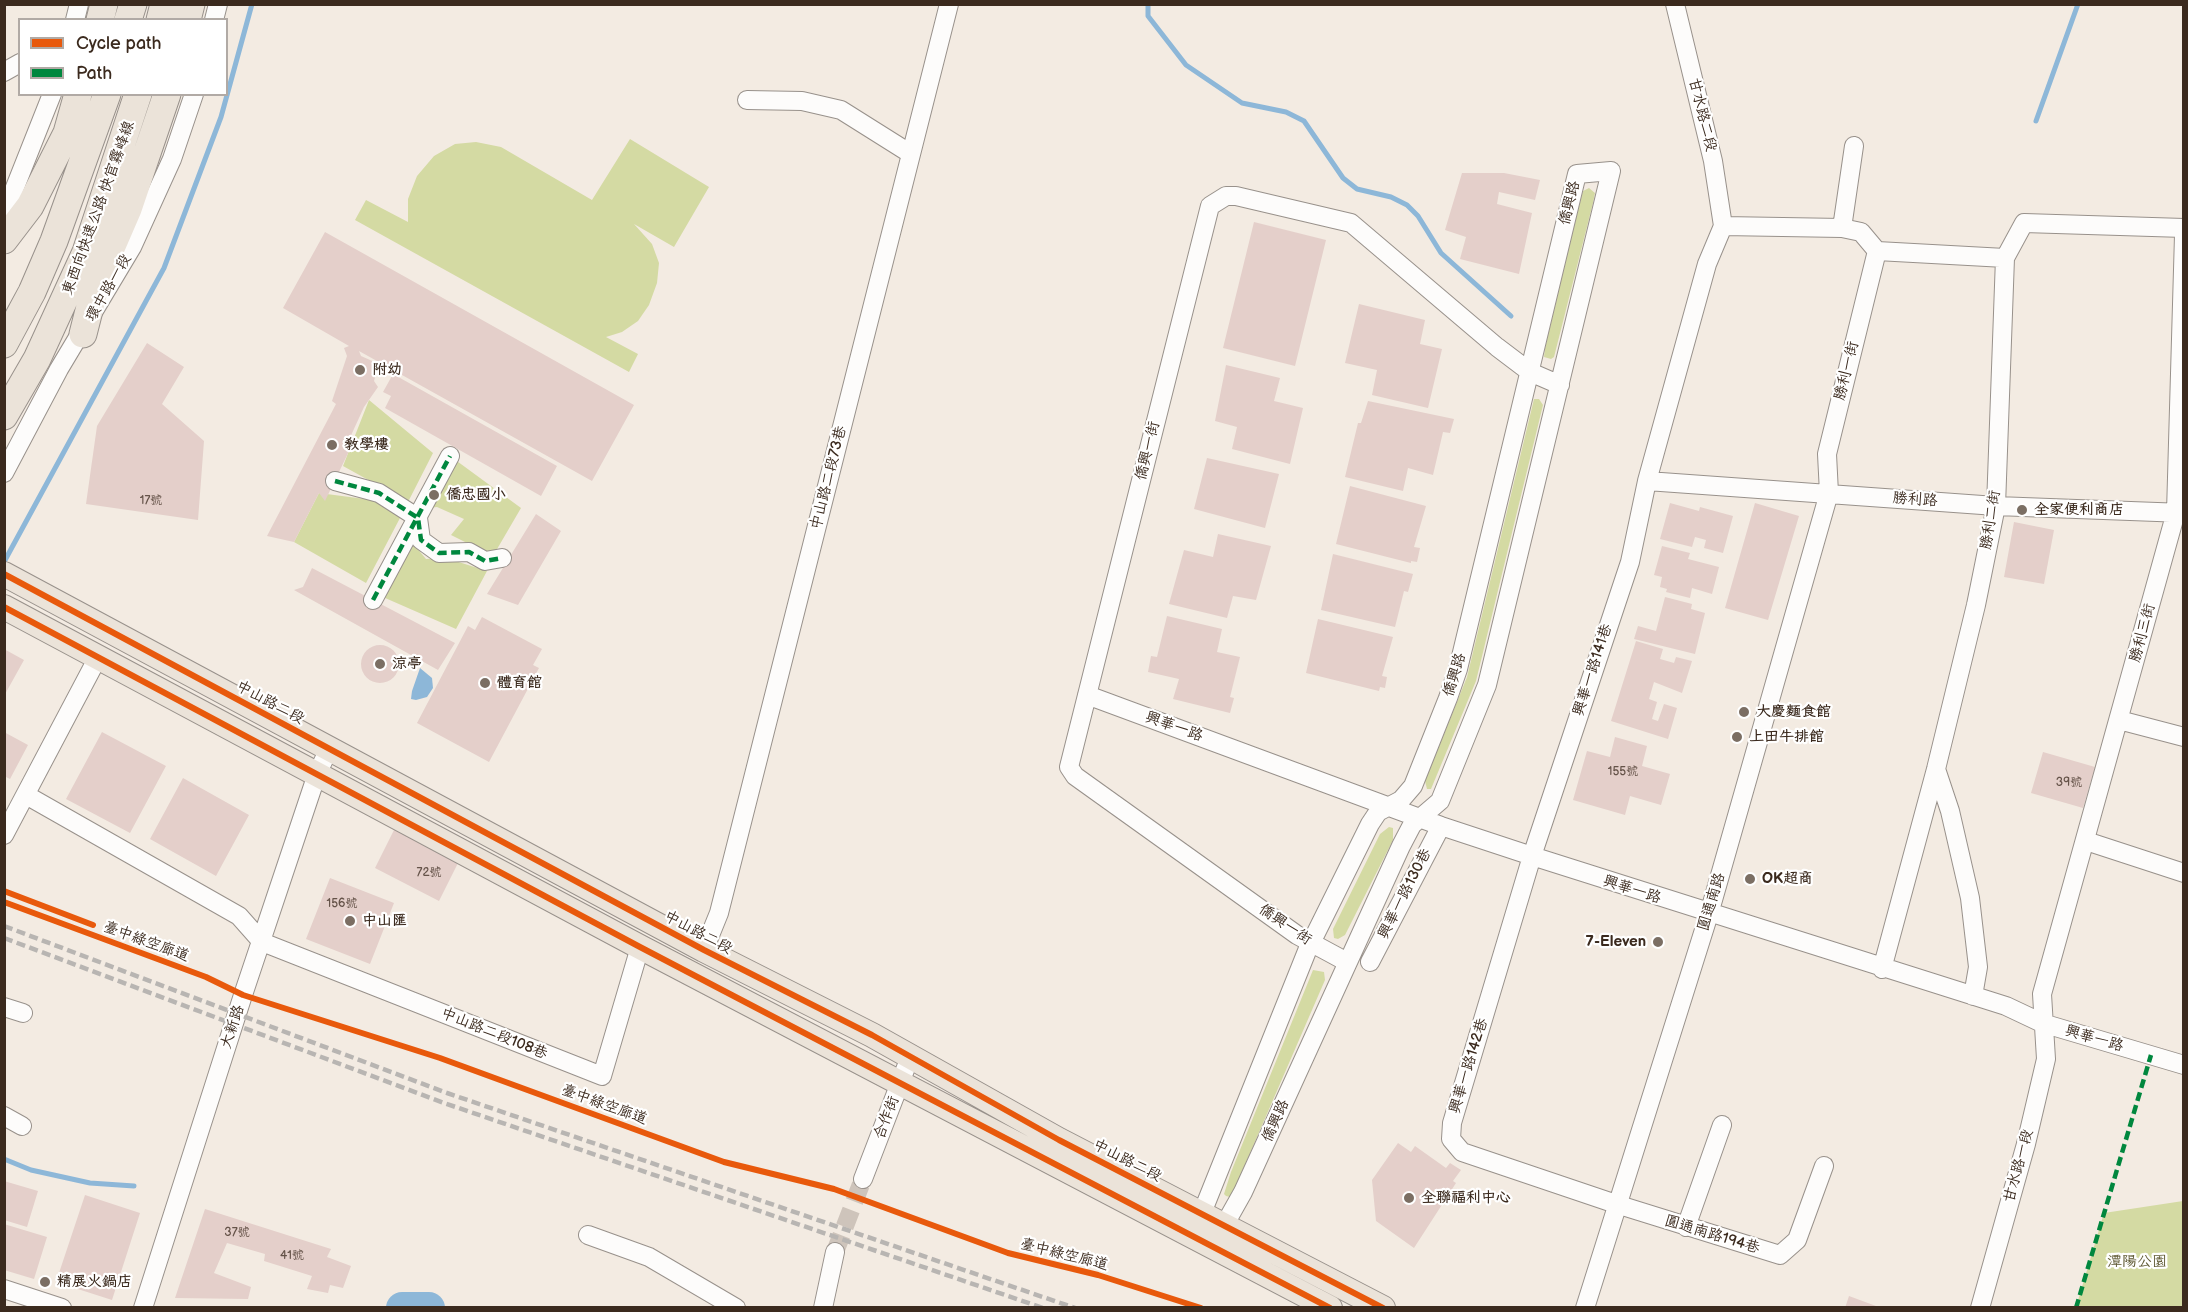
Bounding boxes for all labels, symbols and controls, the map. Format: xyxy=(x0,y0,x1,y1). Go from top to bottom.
legend xyxy=(18,18,228,96)
text: Cycle path xyxy=(76,33,162,54)
text: Path xyxy=(76,63,112,84)
street label: 甘水路二段 xyxy=(1684,76,1720,154)
street label: 東西向快速公路 快官霧峰線 xyxy=(59,118,139,298)
street label: 僑興路 xyxy=(1556,179,1584,227)
street label: 環中路一段 xyxy=(82,251,136,325)
street label: 勝利一街 xyxy=(1831,340,1863,402)
place label: 附幼 xyxy=(372,361,402,379)
marker: 附幼 xyxy=(353,363,367,377)
street label: 僑興一街 xyxy=(1132,420,1164,482)
street label: 中山路二段73巷 xyxy=(807,424,851,532)
place label: 教學樓 xyxy=(344,436,389,454)
marker: 教學樓 xyxy=(325,438,339,452)
place label: 僑忠國小 xyxy=(446,486,506,504)
marker: 僑忠國小 xyxy=(427,488,441,502)
street label: 勝利路 xyxy=(1892,489,1938,511)
street label: 勝利二街 xyxy=(1977,489,2005,551)
house number: 17號 xyxy=(140,494,162,508)
place label: 全家便利商店 xyxy=(2034,501,2124,519)
marker: 全家便利商店 xyxy=(2015,503,2029,517)
street label: 勝利三街 xyxy=(2127,602,2159,664)
street label: 興華一路141巷 xyxy=(1570,622,1616,718)
street label: 僑興路 xyxy=(1440,651,1470,699)
place label: 涼亭 xyxy=(392,655,422,673)
marker: 涼亭 xyxy=(373,657,387,671)
place label: 體育館 xyxy=(497,674,542,692)
marker: 體育館 xyxy=(478,676,492,690)
street label: 中山路二段 xyxy=(233,677,307,729)
place label: 大慶麵食館 xyxy=(1756,703,1831,721)
marker: 大慶麵食館 xyxy=(1737,705,1751,719)
street label: 興華一路 xyxy=(1143,708,1205,746)
place label: 上田牛排館 xyxy=(1749,728,1824,746)
marker: 上田牛排館 xyxy=(1730,730,1744,744)
house number: 155號 xyxy=(1608,765,1638,779)
house number: 39號 xyxy=(2056,776,2082,790)
street label: 興華一路130巷 xyxy=(1375,846,1435,942)
house number: 72號 xyxy=(417,866,441,880)
place label: OK超商 xyxy=(1762,870,1813,888)
street label: 圓通南路 xyxy=(1695,871,1729,933)
street label: 興華一路 xyxy=(1601,872,1663,908)
marker: OK超商 xyxy=(1743,872,1757,886)
house number: 156號 xyxy=(327,897,357,911)
street label: 僑興一街 xyxy=(1255,901,1315,949)
street label: 中山路二段 xyxy=(661,907,735,959)
place label: 中山匯 xyxy=(362,912,407,930)
marker: 中山匯 xyxy=(343,914,357,928)
street label: 臺中綠空廊道 xyxy=(101,918,191,966)
place label: 7-Eleven xyxy=(1586,933,1646,951)
marker: 7-Eleven xyxy=(1651,935,1665,949)
street label: 大新路 xyxy=(217,1003,249,1051)
street label: 中山路二段108巷 xyxy=(438,1004,550,1064)
street label: 興華一路142巷 xyxy=(1446,1016,1492,1116)
street label: 興華一路 xyxy=(2063,1022,2125,1056)
street label: 臺中綠空廊道 xyxy=(559,1081,649,1129)
street label: 合作街 xyxy=(871,1094,903,1142)
street label: 僑興路 xyxy=(1259,1097,1293,1145)
street label: 甘水路一段 xyxy=(2001,1127,2037,1205)
street label: 中山路二段 xyxy=(1090,1136,1164,1186)
place label: 全聯福利中心 xyxy=(1421,1189,1511,1207)
marker: 全聯福利中心 xyxy=(1402,1191,1416,1205)
street label: 圓通南路194巷 xyxy=(1662,1212,1762,1258)
house number: 37號 xyxy=(224,1226,250,1240)
street label: 臺中綠空廊道 xyxy=(1018,1235,1110,1275)
house number: 41號 xyxy=(280,1249,304,1263)
park label: 潭陽公園 xyxy=(2107,1253,2167,1271)
place label: 精展火鍋店 xyxy=(57,1273,132,1291)
marker: 精展火鍋店 xyxy=(38,1275,52,1289)

